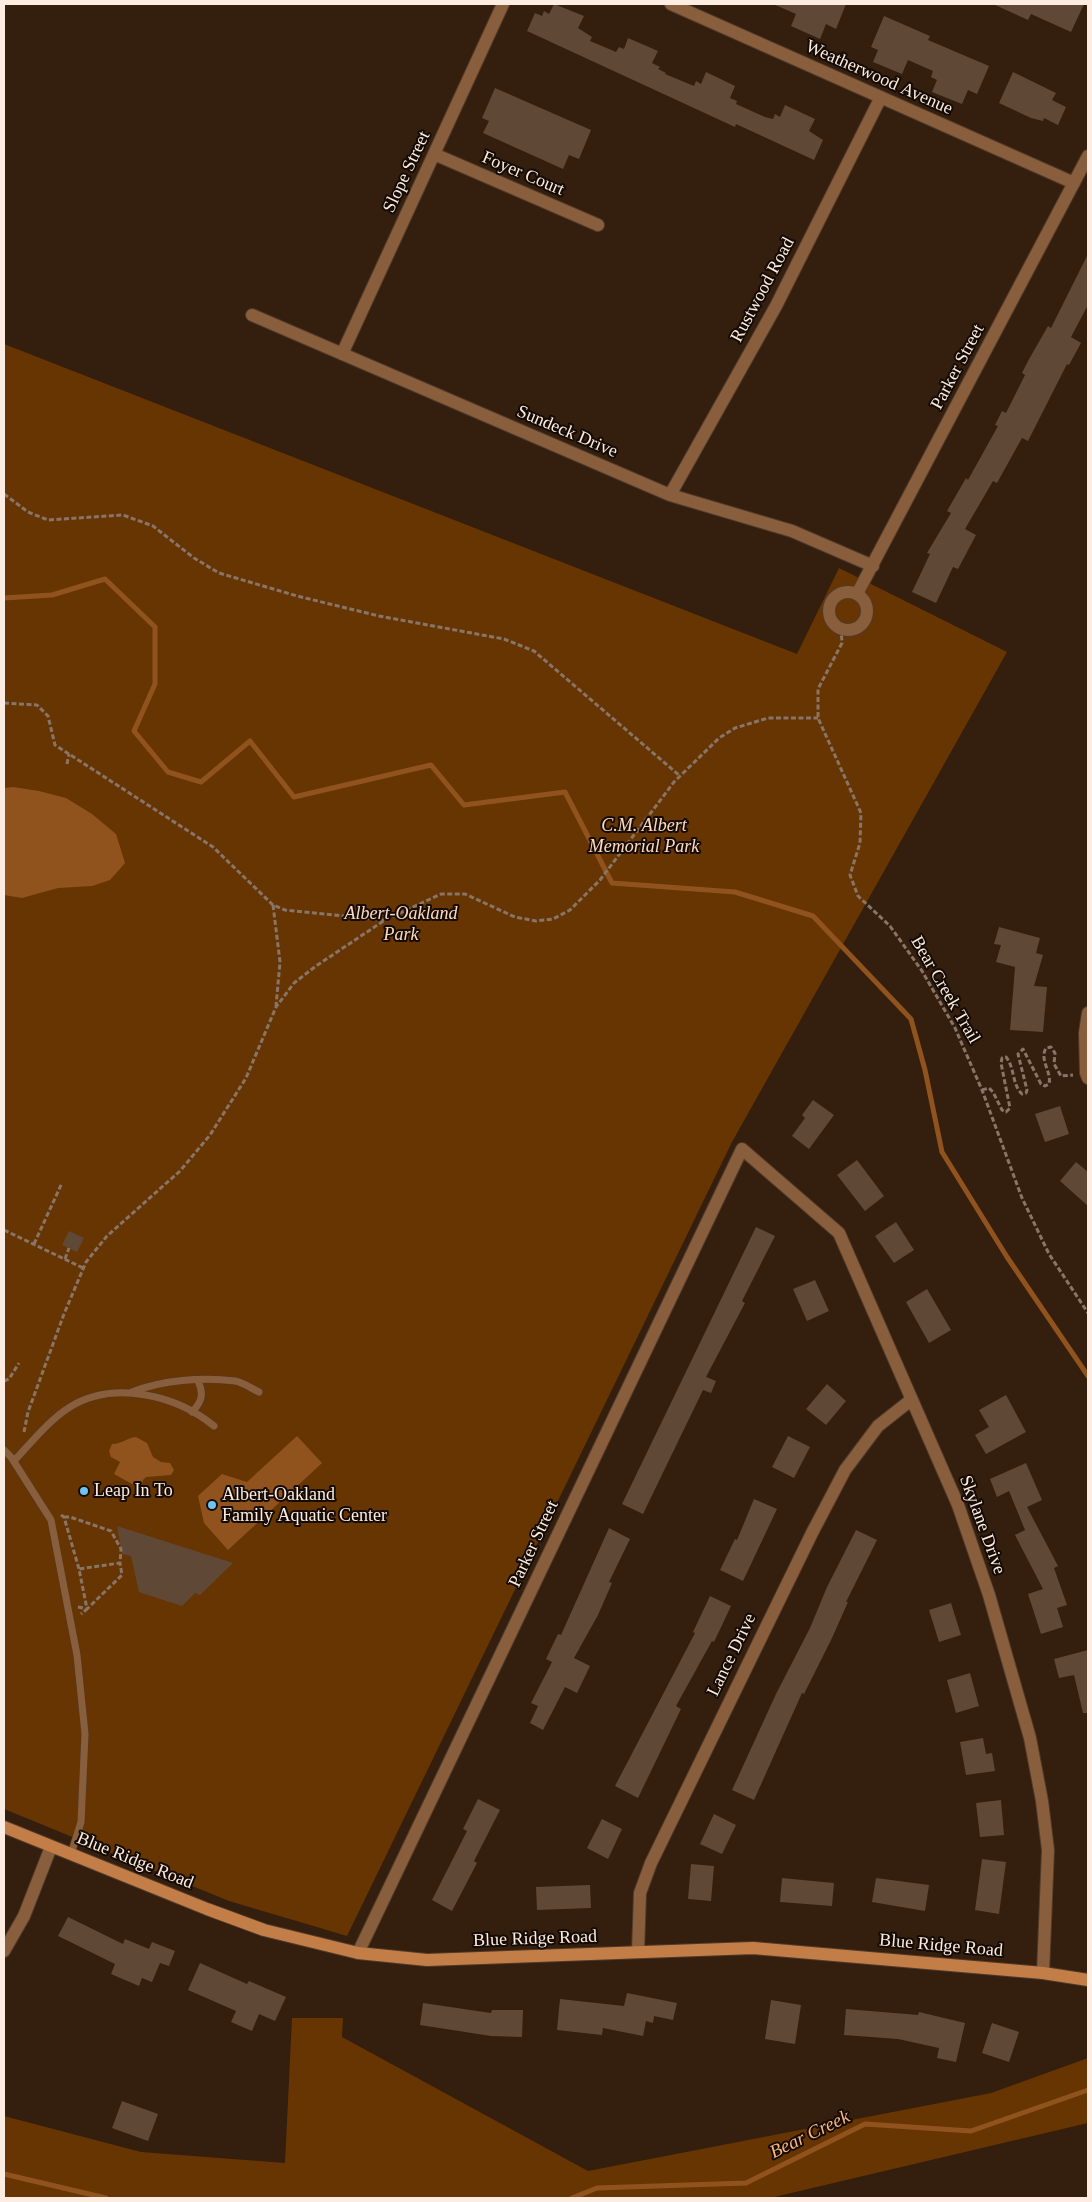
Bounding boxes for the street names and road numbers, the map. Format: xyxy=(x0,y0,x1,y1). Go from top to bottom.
street label: Weatherwood Avenue xyxy=(802,36,956,120)
street label: Slope Street xyxy=(379,128,435,216)
street label: Foyer Court xyxy=(479,147,567,201)
street label: Rustwood Road xyxy=(726,234,800,346)
street label: Parker Street xyxy=(927,321,989,413)
street label: Sundeck Drive xyxy=(513,401,621,463)
street label: Bear Creek Trail xyxy=(906,933,984,1047)
street label: Skylane Drive xyxy=(954,1473,1010,1577)
street label: Parker Street xyxy=(504,1497,564,1591)
street label: Lance Drive xyxy=(703,1610,761,1700)
street label: Blue Ridge Road xyxy=(73,1828,197,1894)
street label: Blue Ridge Road xyxy=(473,1926,597,1952)
street label: Blue Ridge Road xyxy=(878,1930,1004,1962)

